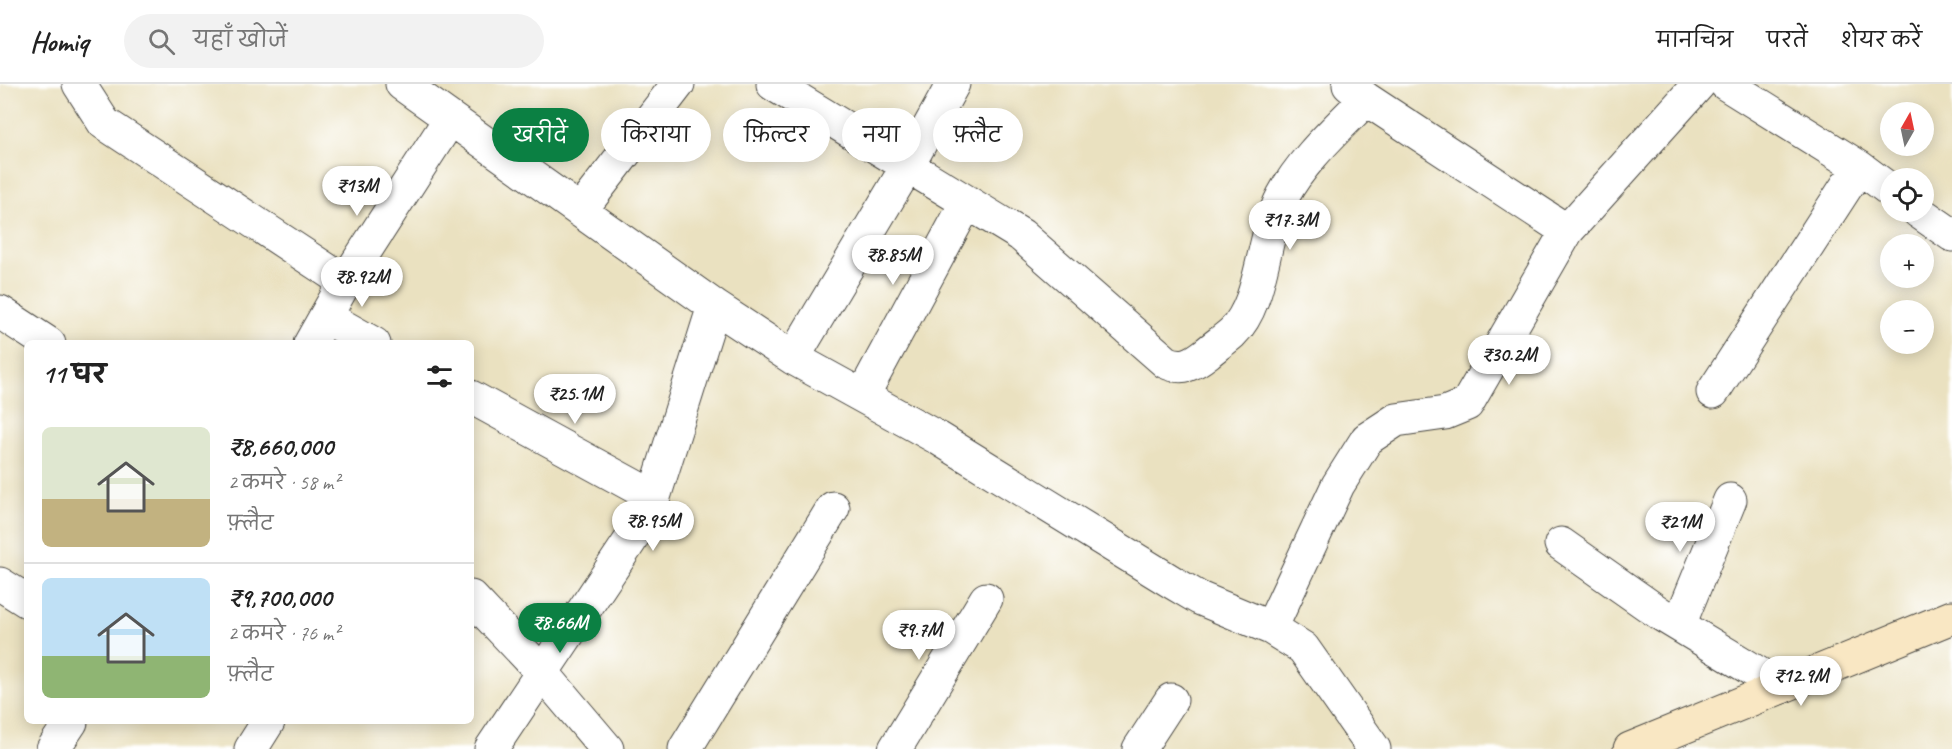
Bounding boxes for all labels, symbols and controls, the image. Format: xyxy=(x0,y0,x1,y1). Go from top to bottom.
search box xyxy=(124,14,544,68)
text: Homiq xyxy=(30,24,88,59)
icon: search xyxy=(145,25,178,58)
text: यहाँ खोजें xyxy=(193,26,287,54)
text: मानचित्र xyxy=(1656,27,1733,53)
text: परतें xyxy=(1766,27,1808,53)
text: शेयर करें xyxy=(1841,27,1922,53)
north arrow xyxy=(1880,102,1934,156)
map controls xyxy=(1880,102,1934,354)
chip: खरीदें xyxy=(492,108,589,162)
chip: किराया xyxy=(601,108,711,162)
chip: फ़िल्टर xyxy=(723,108,830,162)
chip: नया xyxy=(842,108,921,162)
chip: फ़्लैट xyxy=(933,108,1023,162)
pin: ₹13M xyxy=(321,166,393,217)
button: locate xyxy=(1880,168,1934,222)
text: ₹13M xyxy=(336,173,378,198)
pin: ₹17.3M xyxy=(1241,200,1339,251)
text: ₹17.3M xyxy=(1263,207,1317,232)
button: + xyxy=(1880,234,1934,288)
pin: ₹8.85M xyxy=(844,235,942,286)
text: ₹8.85M xyxy=(866,242,920,267)
pin: ₹8.92M xyxy=(313,257,411,308)
text: ₹8.92M xyxy=(335,264,389,289)
button: − xyxy=(1880,300,1934,354)
pin: ₹30.2M xyxy=(1460,335,1558,386)
text: ₹30.2M xyxy=(1482,342,1536,367)
text: 11 घर xyxy=(42,358,106,391)
icon: filters xyxy=(423,360,456,393)
pin: ₹25.1M xyxy=(526,374,624,425)
text: ₹25.1M xyxy=(548,381,602,406)
text: ₹8,660,000 xyxy=(228,430,333,463)
icon: home xyxy=(90,451,162,523)
text: 2 कमरे · 58 m² xyxy=(228,470,339,495)
pin: ₹8.95M xyxy=(604,501,702,552)
pin: ₹21M xyxy=(1644,502,1716,553)
text: ₹8.95M xyxy=(626,508,680,533)
text: ₹21M xyxy=(1659,509,1701,534)
text: फ़्लैट xyxy=(228,511,274,536)
text: ₹9,700,000 xyxy=(228,581,331,614)
icon: home xyxy=(90,602,162,674)
pin: ₹8.66M xyxy=(511,603,609,654)
text: ₹8.66M xyxy=(532,610,588,635)
pin: ₹9.7M xyxy=(877,610,961,661)
text: ₹9.7M xyxy=(896,617,942,642)
text: 2 कमरे · 76 m² xyxy=(228,621,339,646)
pin: ₹12.9M xyxy=(1752,656,1850,707)
text: फ़्लैट xyxy=(228,662,274,687)
text: ₹12.9M xyxy=(1774,663,1828,688)

